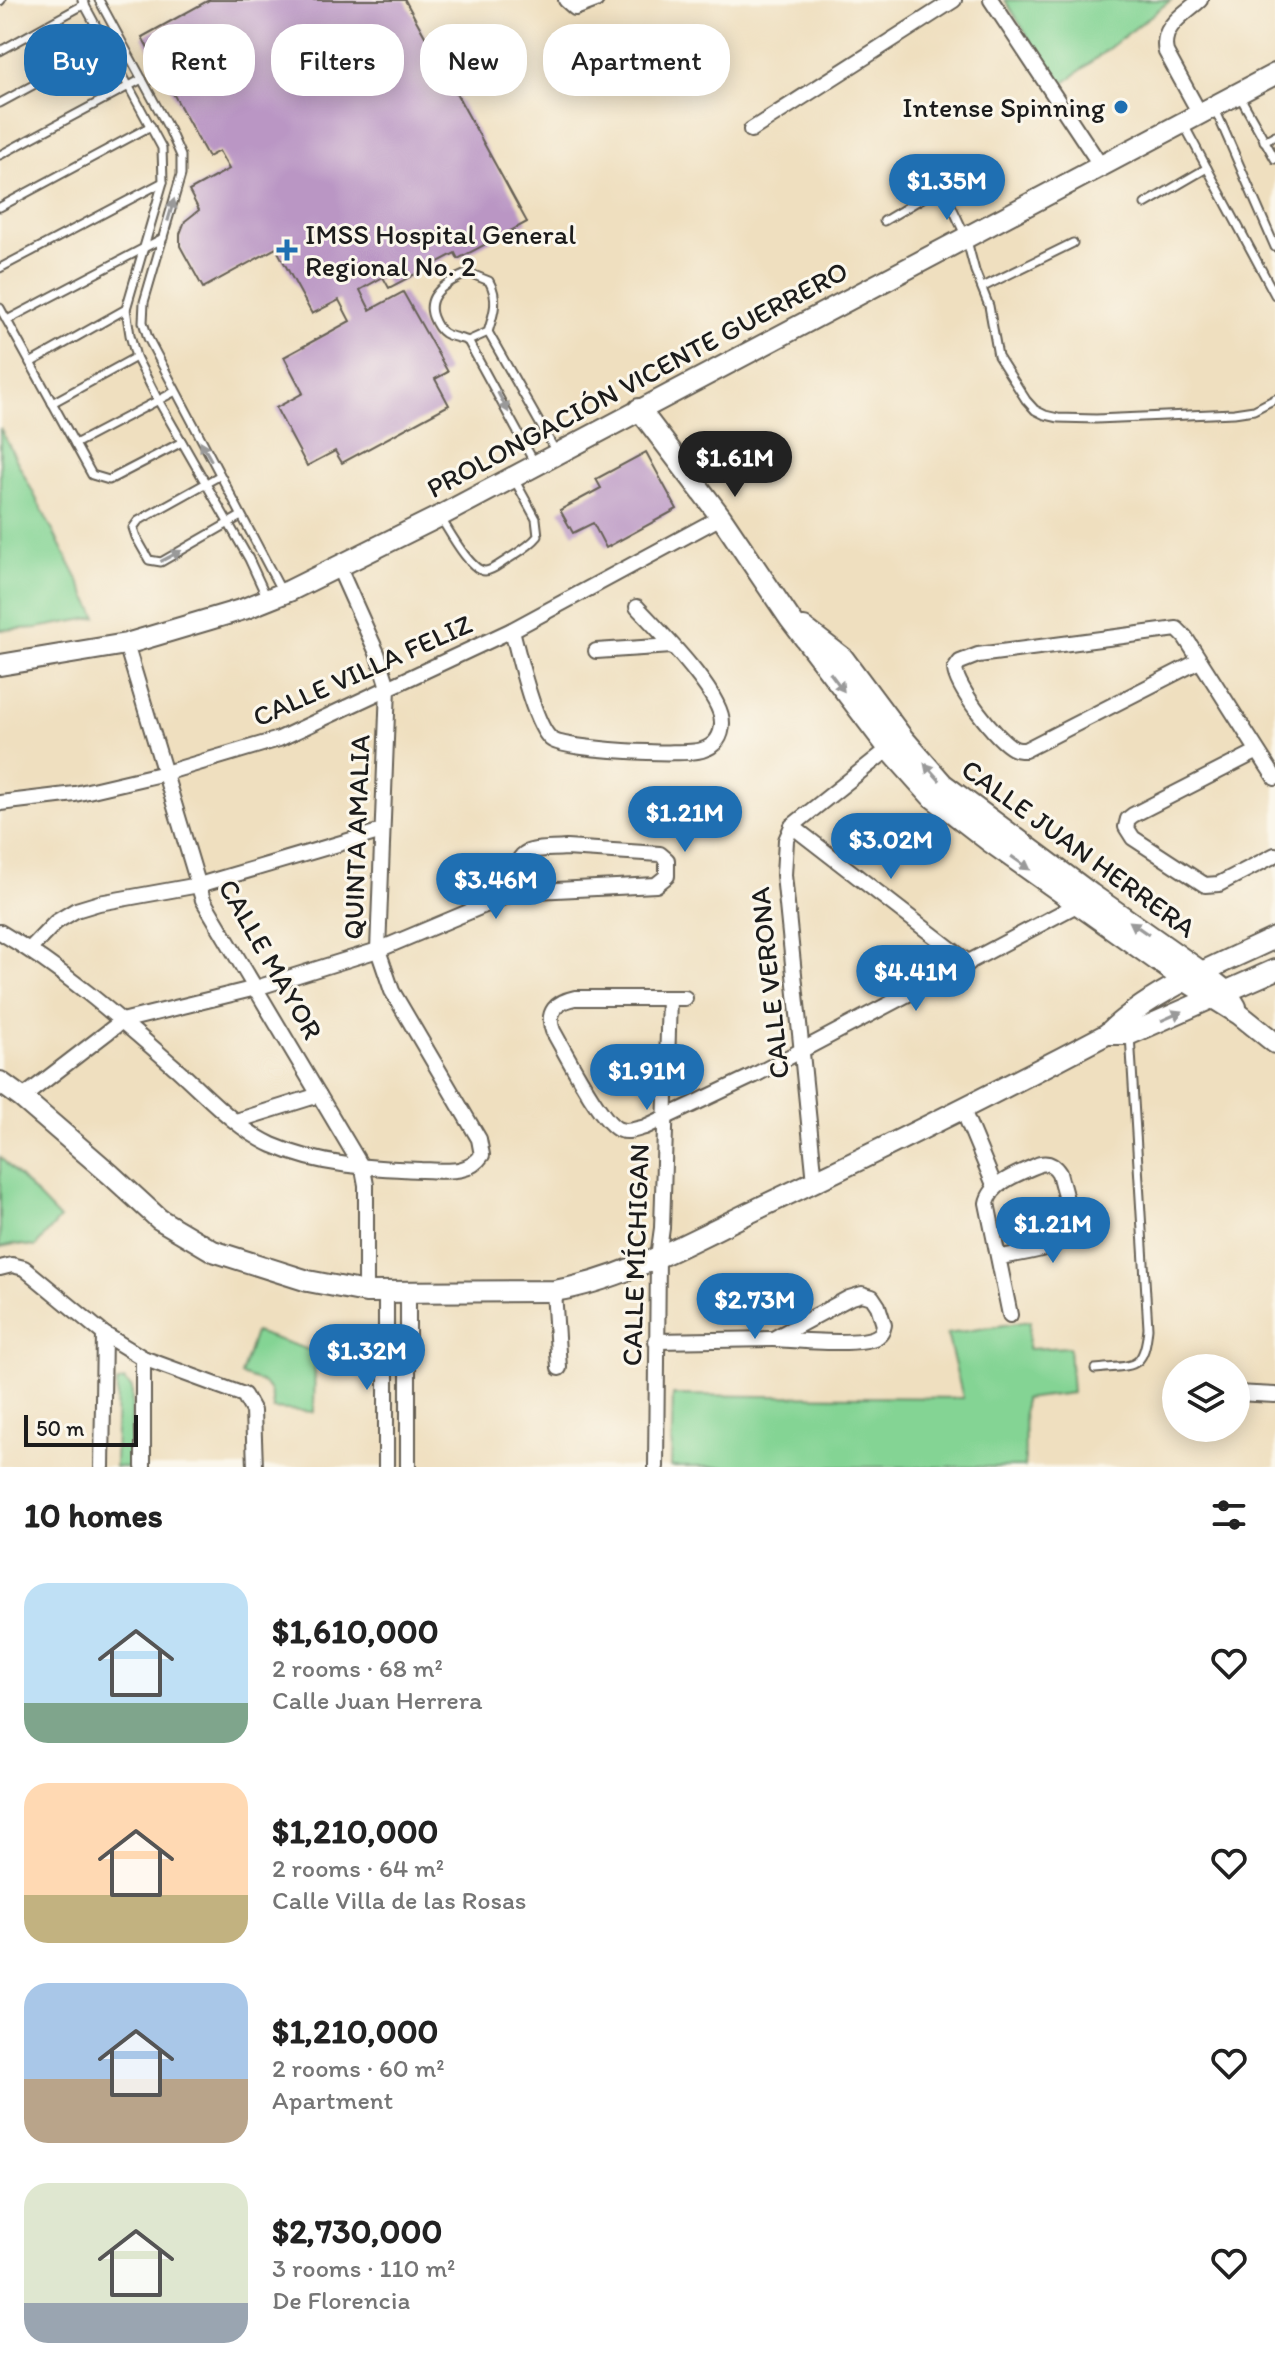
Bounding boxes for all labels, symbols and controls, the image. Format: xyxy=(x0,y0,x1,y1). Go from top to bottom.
chip: Buy xyxy=(24,24,127,96)
chip: Rent xyxy=(143,24,255,96)
chip: Filters xyxy=(271,24,404,96)
chip: New xyxy=(420,24,527,96)
chip: Apartment xyxy=(543,24,730,96)
place label: Intense Spinning xyxy=(902,90,1106,124)
marker: Intense Spinning xyxy=(1112,98,1130,116)
pin: $1.35M xyxy=(882,154,1012,222)
text: $1.35M xyxy=(907,164,987,196)
one-way arrow xyxy=(165,197,178,221)
place label: IMSS Hospital General Regional No. 2 xyxy=(305,217,576,283)
marker: IMSS Hospital General Regional No. 2 xyxy=(276,239,298,261)
street label: PROLONGACIÓN VICENTE GUERRERO xyxy=(420,253,854,505)
one-way arrow xyxy=(496,391,509,414)
pin: $1.61M xyxy=(670,431,800,499)
one-way arrow xyxy=(199,440,213,463)
text: $1.61M xyxy=(696,441,774,473)
one-way arrow xyxy=(160,549,183,562)
street label: CALLE VILLA FELIZ xyxy=(247,606,477,734)
one-way arrow xyxy=(829,671,845,692)
street label: QUINTA AMALIA xyxy=(335,734,377,940)
street label: CALLE JUAN HERRERA xyxy=(955,751,1203,945)
one-way arrow xyxy=(923,763,941,782)
pin: $1.21M xyxy=(620,786,750,854)
text: $1.21M xyxy=(646,796,724,828)
pin: $3.02M xyxy=(826,813,956,881)
text: $3.02M xyxy=(849,823,933,855)
pin: $3.46M xyxy=(431,853,561,921)
one-way arrow xyxy=(1010,855,1031,870)
text: $3.46M xyxy=(454,863,538,895)
street label: CALLE MAYOR xyxy=(211,873,331,1045)
street label: CALLE VERONA xyxy=(742,885,796,1081)
one-way arrow xyxy=(1129,921,1150,936)
pin: $4.41M xyxy=(851,945,981,1013)
text: $4.41M xyxy=(874,955,958,987)
one-way arrow xyxy=(1160,1010,1183,1023)
pin: $1.91M xyxy=(582,1044,712,1112)
text: $1.91M xyxy=(608,1054,686,1086)
street label: CALLE MÍCHIGAN xyxy=(614,1143,656,1367)
pin: $1.21M xyxy=(988,1197,1118,1265)
text: $1.21M xyxy=(1014,1207,1092,1239)
pin: $2.73M xyxy=(690,1273,820,1341)
text: $2.73M xyxy=(715,1283,795,1315)
pin: $1.32M xyxy=(302,1324,432,1392)
text: $1.32M xyxy=(327,1334,407,1366)
map controls xyxy=(1162,1354,1250,1442)
button: layers xyxy=(1162,1354,1250,1442)
scale bar xyxy=(24,1411,138,1447)
text: 50 m xyxy=(36,1415,85,1442)
icon: filters xyxy=(1207,1493,1251,1537)
text: 10 homes xyxy=(24,1495,163,1536)
text: $1,610,000 xyxy=(272,1611,439,1652)
icon: home xyxy=(88,1615,184,1711)
icon: heart xyxy=(1207,1641,1251,1685)
text: 2 rooms · 68 m² xyxy=(272,1652,443,1684)
text: Calle Juan Herrera xyxy=(272,1684,483,1716)
text: $1,210,000 xyxy=(272,1811,439,1852)
icon: home xyxy=(88,1815,184,1911)
icon: heart xyxy=(1207,1841,1251,1885)
text: 2 rooms · 64 m² xyxy=(272,1852,444,1884)
text: Calle Villa de las Rosas xyxy=(272,1884,527,1916)
text: $1,210,000 xyxy=(272,2011,439,2052)
icon: home xyxy=(88,2015,184,2111)
icon: heart xyxy=(1207,2041,1251,2085)
text: 2 rooms · 60 m² xyxy=(272,2052,445,2084)
text: Apartment xyxy=(272,2084,393,2116)
text: $2,730,000 xyxy=(272,2211,442,2252)
icon: home xyxy=(88,2215,184,2311)
icon: heart xyxy=(1207,2241,1251,2285)
text: 3 rooms · 110 m² xyxy=(272,2252,455,2284)
text: De Florencia xyxy=(272,2284,410,2316)

